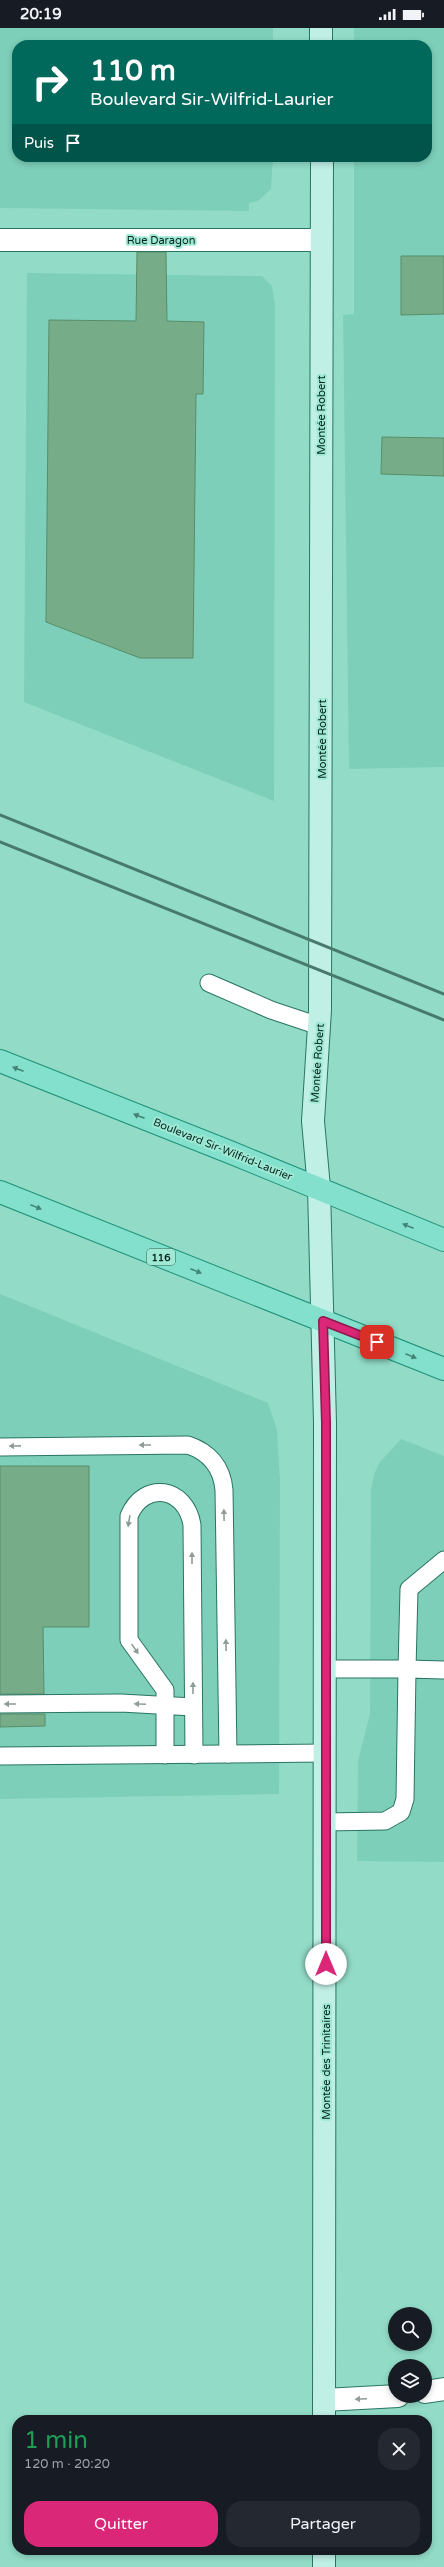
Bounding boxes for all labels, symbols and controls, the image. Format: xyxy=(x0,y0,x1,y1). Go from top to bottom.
text: 20:19 xyxy=(20,5,62,23)
text: 110 m xyxy=(90,54,176,88)
icon: right xyxy=(24,56,76,108)
text: Boulevard Sir-Wilfrid-Laurier xyxy=(90,88,333,110)
icon: arrive xyxy=(62,132,84,154)
text: Puis xyxy=(24,134,54,152)
street label: Rue Daragon xyxy=(127,234,195,247)
street label: Montée Robert xyxy=(315,375,328,455)
street label: Montée Robert xyxy=(316,699,329,779)
street label: Montée Robert xyxy=(308,1023,327,1103)
one-way arrow xyxy=(12,1065,24,1071)
one-way arrow xyxy=(133,1113,145,1119)
street label: Boulevard Sir-Wilfrid-Laurier xyxy=(151,1116,295,1184)
one-way arrow xyxy=(31,1204,42,1210)
one-way arrow xyxy=(401,1223,413,1229)
road number: 116 xyxy=(147,1249,175,1265)
one-way arrow xyxy=(190,1268,201,1274)
pin xyxy=(360,1325,394,1359)
icon: arrive xyxy=(366,1331,388,1353)
one-way arrow xyxy=(406,1354,418,1360)
one-way arrow xyxy=(138,1442,151,1448)
one-way arrow xyxy=(8,1443,21,1449)
one-way arrow xyxy=(221,1508,227,1521)
one-way arrow xyxy=(125,1515,131,1527)
one-way arrow xyxy=(189,1551,195,1564)
one-way arrow xyxy=(223,1638,229,1651)
one-way arrow xyxy=(131,1643,139,1654)
one-way arrow xyxy=(190,1681,196,1694)
one-way arrow xyxy=(3,1701,16,1707)
one-way arrow xyxy=(133,1701,146,1707)
position arrow xyxy=(305,1943,347,1985)
street label: Montée des Trinitaires xyxy=(320,2004,333,2120)
map controls xyxy=(388,2307,432,2403)
button: search xyxy=(388,2307,432,2351)
button: layers xyxy=(388,2359,432,2403)
one-way arrow xyxy=(354,2396,367,2402)
text: 1 min xyxy=(24,2426,88,2455)
button: close xyxy=(378,2428,420,2470)
text: 120 m · 20:20 xyxy=(24,2456,110,2472)
button: Quitter xyxy=(24,2501,218,2547)
button: Partager xyxy=(226,2501,420,2547)

